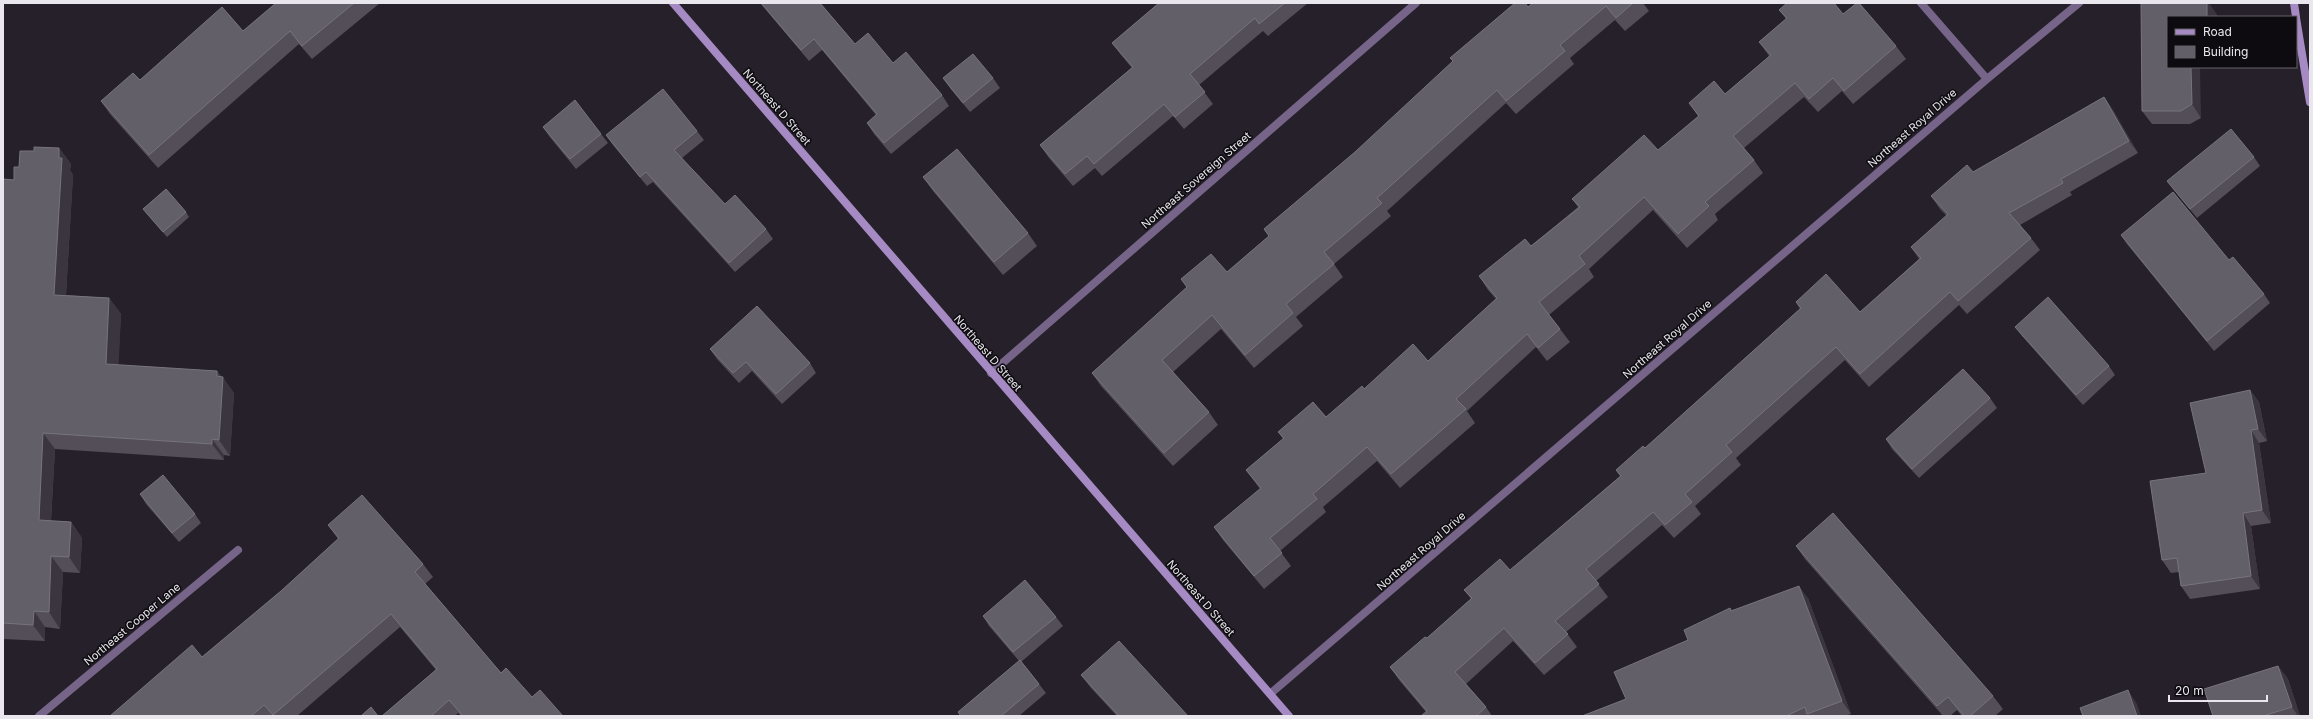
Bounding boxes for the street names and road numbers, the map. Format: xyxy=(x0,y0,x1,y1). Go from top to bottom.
street label: Northeast D Street xyxy=(740,66,814,148)
street label: Northeast Royal Drive xyxy=(1865,86,1959,170)
street label: Northeast Sovereign Street xyxy=(1138,128,1254,231)
street label: Northeast Royal Drive xyxy=(1620,297,1714,381)
street label: Northeast D Street xyxy=(951,312,1025,394)
street label: Northeast Royal Drive xyxy=(1374,509,1468,593)
street label: Northeast D Street xyxy=(1164,557,1238,639)
street label: Northeast Cooper Lane xyxy=(81,580,183,668)

